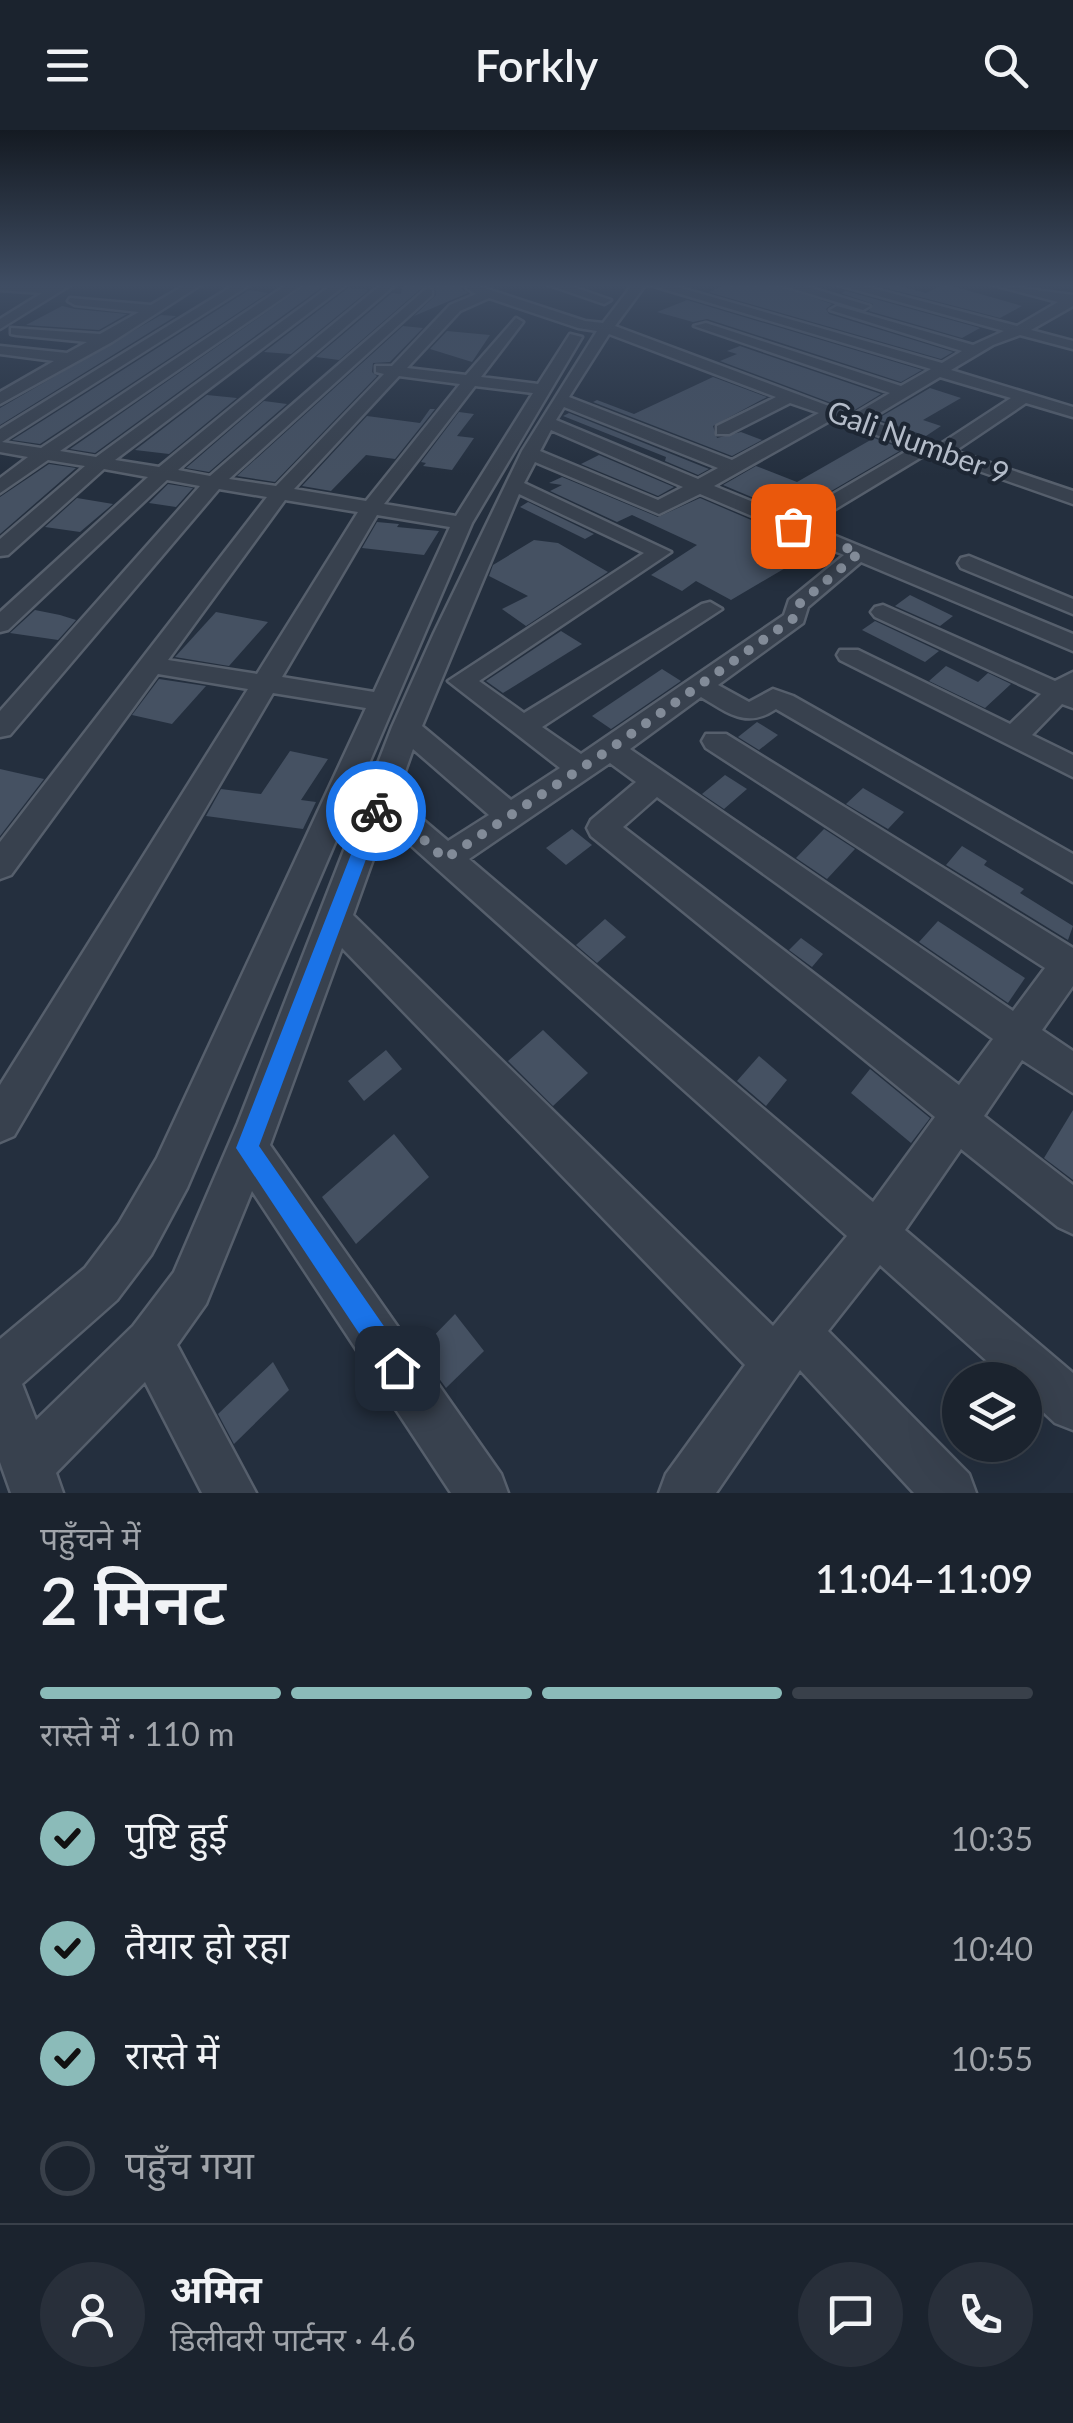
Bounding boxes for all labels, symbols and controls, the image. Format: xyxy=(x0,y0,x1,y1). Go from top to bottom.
icon: menu xyxy=(40,38,95,93)
text: Forkly xyxy=(475,38,598,92)
icon: search xyxy=(978,38,1033,93)
street label: Gali Number 9 xyxy=(823,392,1014,491)
pin xyxy=(751,484,836,569)
icon: bag xyxy=(766,499,821,554)
courier xyxy=(326,761,426,861)
icon: bike xyxy=(349,784,404,839)
pin xyxy=(355,1326,440,1411)
icon: home xyxy=(370,1341,425,1396)
map controls xyxy=(942,1362,1042,1462)
button: layers xyxy=(942,1362,1042,1462)
text: पहुँचने में xyxy=(40,1518,141,1557)
text: 11:04–11:09 xyxy=(815,1555,1033,1601)
text: 2 मिनट xyxy=(40,1561,226,1639)
text: रास्ते में · 110 m xyxy=(40,1714,234,1753)
icon: check xyxy=(40,1811,95,1866)
text: पुष्टि हुई xyxy=(125,1811,227,1857)
text: 10:35 xyxy=(951,1819,1033,1858)
icon: check xyxy=(40,1921,95,1976)
text: तैयार हो रहा xyxy=(125,1921,289,1967)
text: 10:40 xyxy=(951,1929,1033,1968)
icon: check xyxy=(40,2031,95,2086)
text: रास्ते में xyxy=(125,2031,219,2077)
text: 10:55 xyxy=(951,2039,1033,2078)
text: पहुँच गया xyxy=(125,2141,254,2187)
button: person xyxy=(40,2262,145,2367)
button: chat xyxy=(798,2262,903,2367)
button: phone xyxy=(928,2262,1033,2367)
text: अमित xyxy=(170,2265,262,2311)
text: डिलीवरी पार्टनर · 4.6 xyxy=(170,2319,416,2358)

